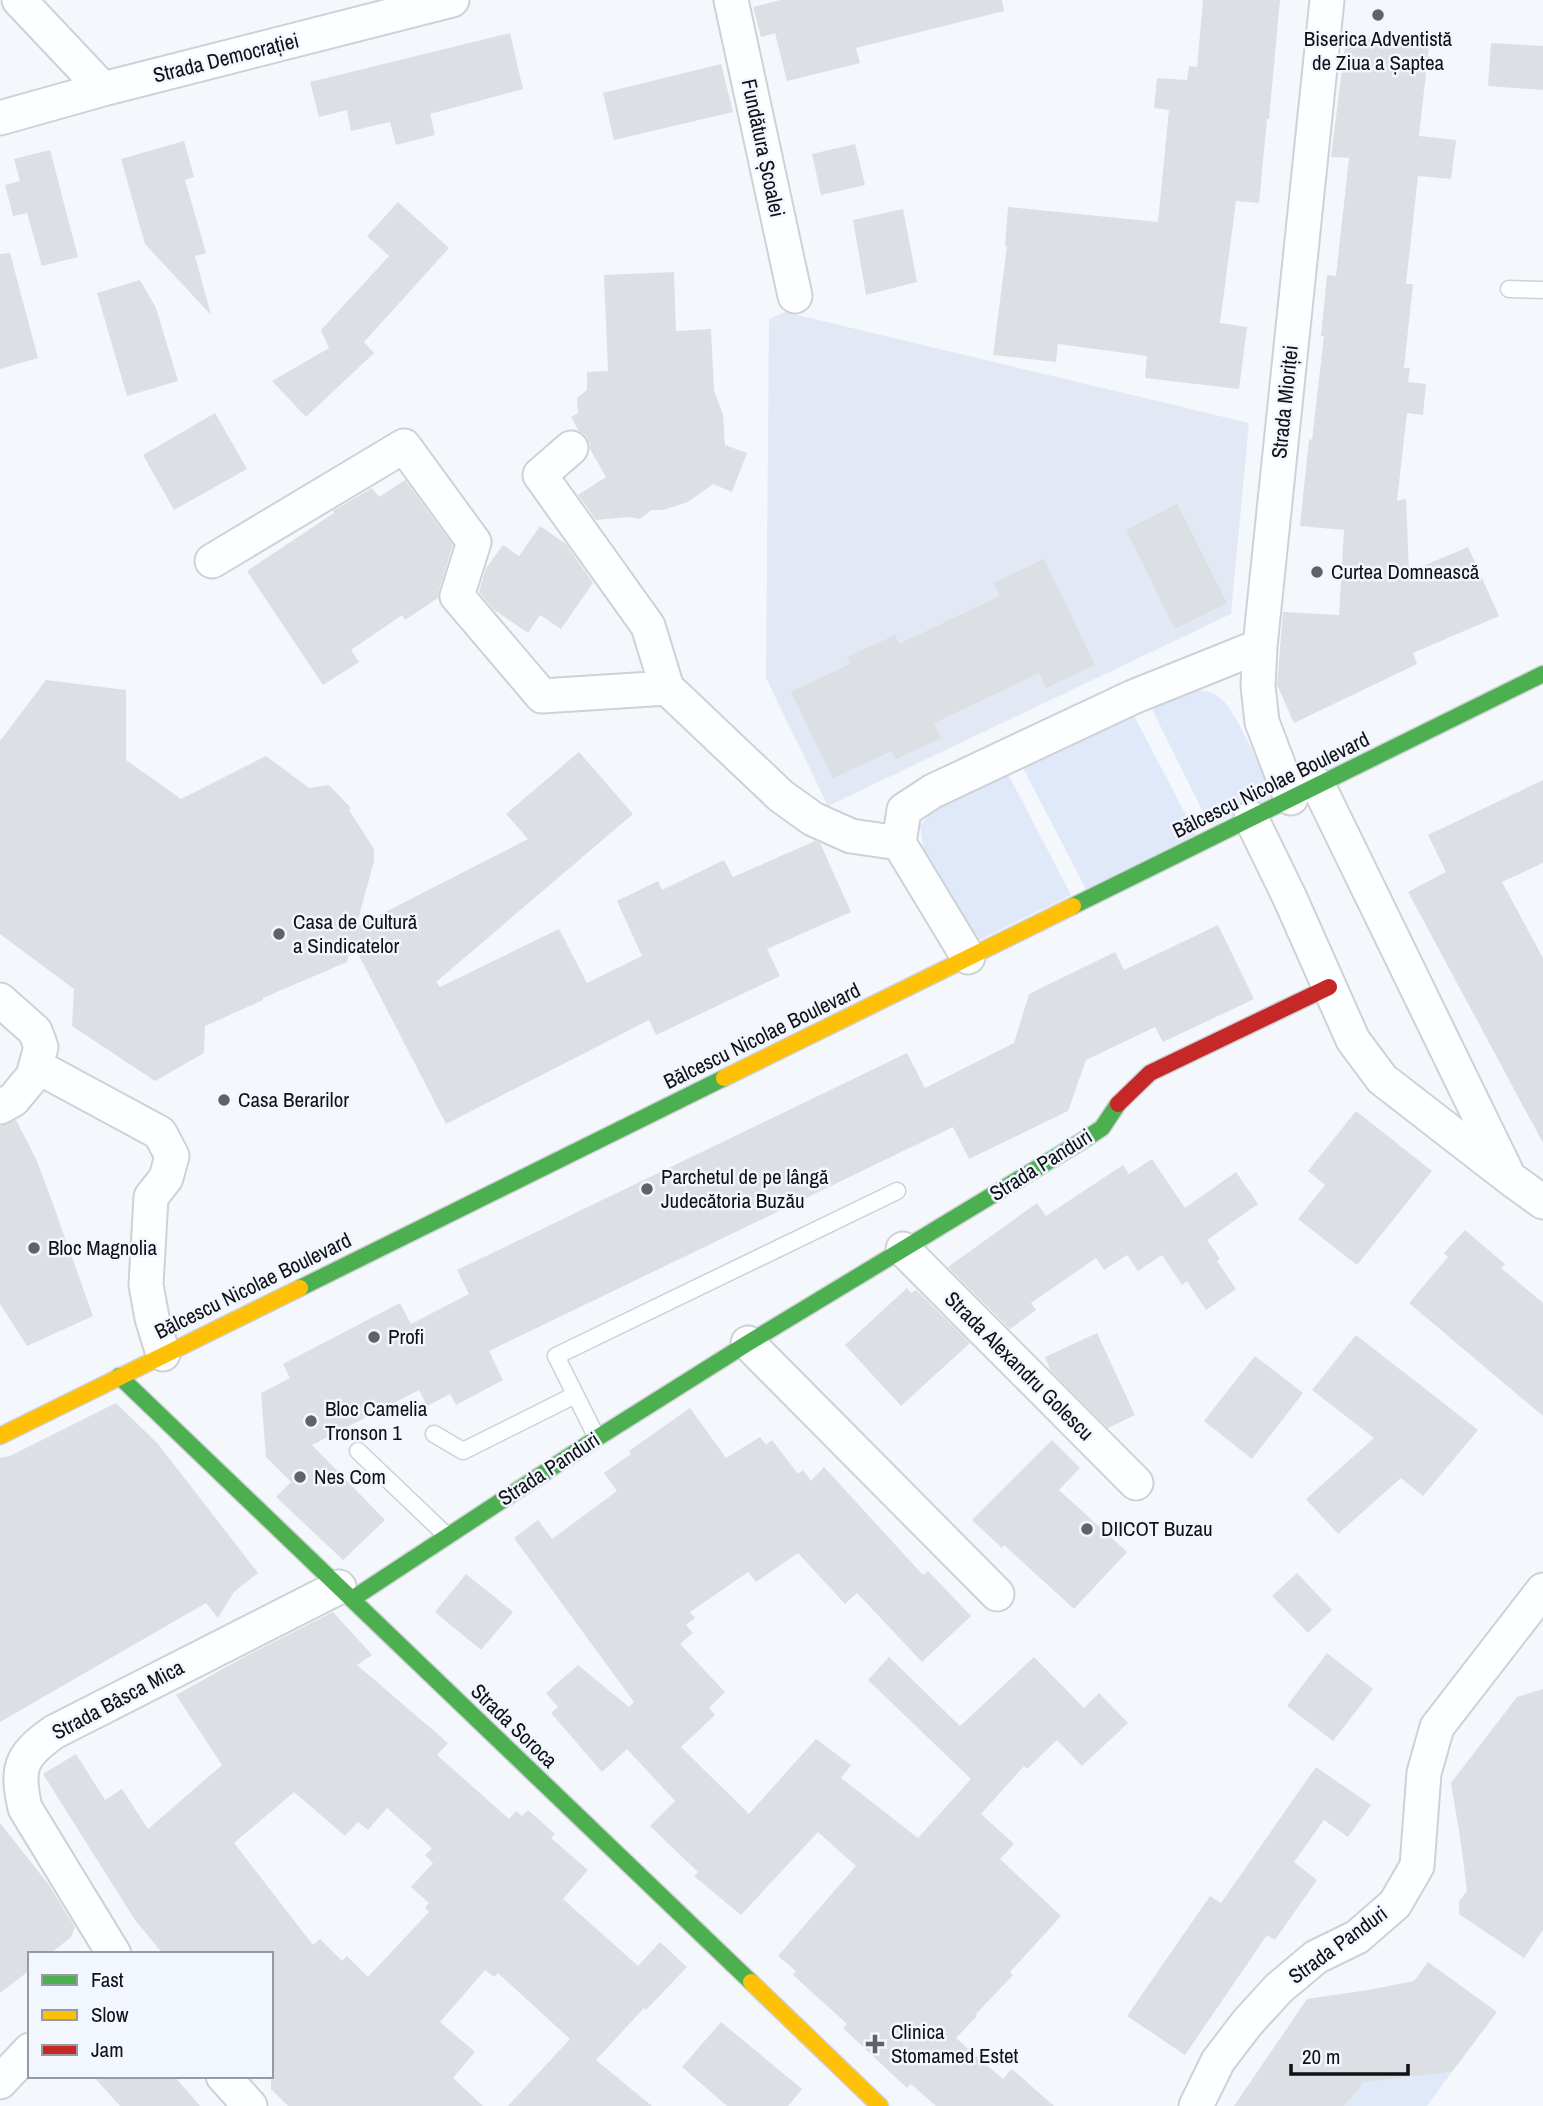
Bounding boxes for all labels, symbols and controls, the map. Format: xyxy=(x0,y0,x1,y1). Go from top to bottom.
marker: Biserica Adventistă de Ziua a Șaptea xyxy=(1370,7,1386,23)
place label: Biserica Adventistă de Ziua a Șaptea xyxy=(1304,24,1453,77)
street label: Strada Democrației xyxy=(150,25,302,90)
street label: Fundătura Școalei xyxy=(735,76,792,220)
street label: Strada Mioriței xyxy=(1264,344,1305,460)
place label: Curtea Domnească xyxy=(1331,557,1480,586)
marker: Curtea Domnească xyxy=(1309,564,1325,580)
street label: Bălcescu Nicolae Boulevard xyxy=(1168,724,1374,845)
place label: Casa de Cultură a Sindicatelor xyxy=(293,907,418,960)
marker: Casa de Cultură a Sindicatelor xyxy=(271,926,287,942)
street label: Bălcescu Nicolae Boulevard xyxy=(659,975,865,1096)
place label: Casa Berarilor xyxy=(238,1085,349,1114)
marker: Casa Berarilor xyxy=(216,1092,232,1108)
street label: Strada Panduri xyxy=(984,1122,1098,1208)
place label: Parchetul de pe lângă Judecătoria Buzău xyxy=(661,1162,829,1215)
marker: Parchetul de pe lângă Judecătoria Buzău xyxy=(639,1181,655,1197)
street label: Bălcescu Nicolae Boulevard xyxy=(150,1225,356,1346)
place label: Bloc Magnolia xyxy=(48,1233,158,1262)
marker: Bloc Magnolia xyxy=(26,1240,42,1256)
street label: Strada Alexandru Golescu xyxy=(938,1285,1100,1447)
place label: Profi xyxy=(388,1322,424,1351)
marker: Profi xyxy=(366,1329,382,1345)
place label: Bloc Camelia Tronson 1 xyxy=(325,1394,428,1447)
marker: Bloc Camelia Tronson 1 xyxy=(303,1413,319,1429)
street label: Strada Panduri xyxy=(492,1425,605,1512)
place label: Nes Com xyxy=(314,1462,386,1491)
marker: Nes Com xyxy=(292,1469,308,1485)
place label: DIICOT Buzau xyxy=(1101,1514,1213,1543)
marker: DIICOT Buzau xyxy=(1079,1521,1095,1537)
street label: Strada Bâsca Mica xyxy=(47,1652,189,1747)
street label: Strada Soroca xyxy=(465,1677,564,1775)
street label: Strada Panduri xyxy=(1282,1899,1393,1990)
legend xyxy=(28,1952,273,2078)
text: Fast xyxy=(91,1965,124,1994)
text: Slow xyxy=(91,2000,129,2029)
place label: Clinica Stomamed Estet xyxy=(891,2017,1019,2070)
scale bar xyxy=(1291,2032,1408,2076)
marker: Clinica Stomamed Estet xyxy=(865,2034,885,2054)
text: Jam xyxy=(91,2035,124,2064)
text: 20 m xyxy=(1302,2042,1340,2071)

